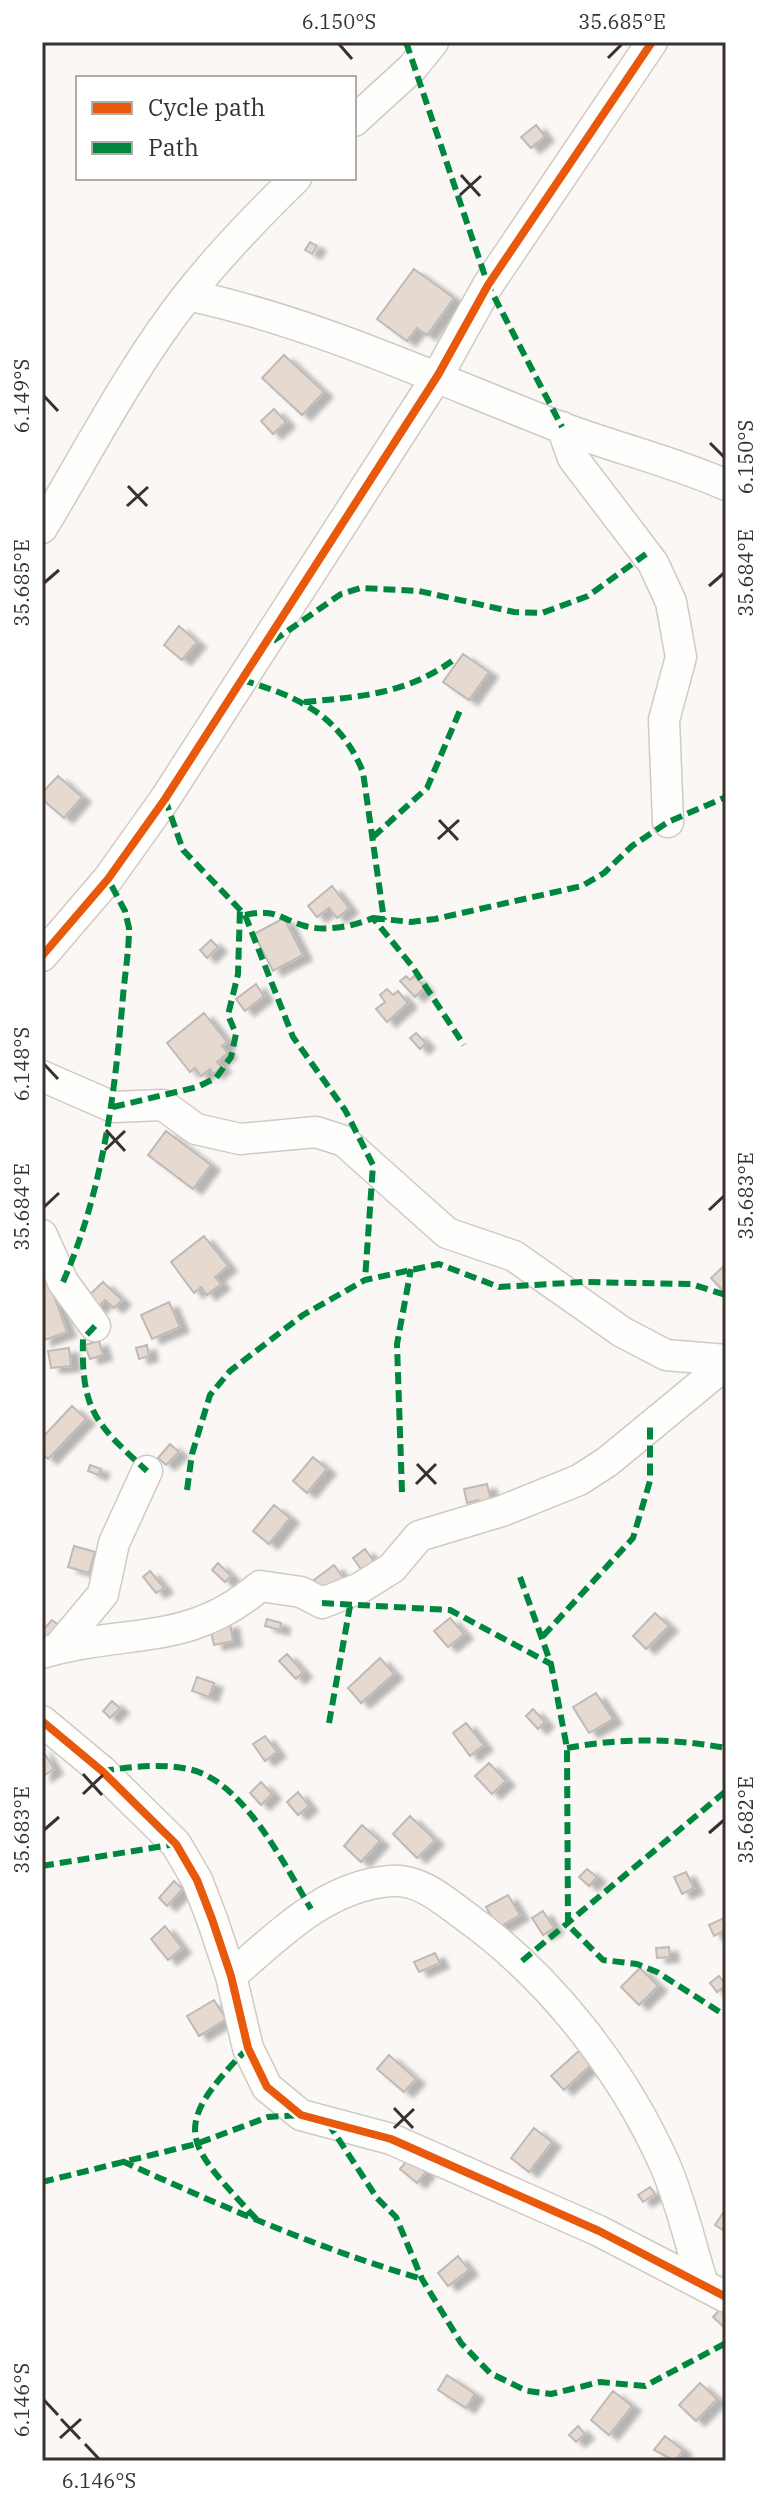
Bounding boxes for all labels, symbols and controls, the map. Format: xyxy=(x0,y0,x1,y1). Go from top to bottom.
text: 6.150°S xyxy=(302,8,376,35)
text: 35.685°E xyxy=(578,8,666,35)
legend xyxy=(76,76,356,180)
text: Cycle path xyxy=(148,91,265,123)
text: Path xyxy=(148,131,199,163)
text: 6.149°S xyxy=(8,359,35,433)
text: 6.150°S xyxy=(732,420,759,494)
text: 35.684°E xyxy=(732,529,759,617)
text: 35.685°E xyxy=(8,539,35,627)
text: 6.148°S xyxy=(8,1027,35,1101)
text: 35.683°E xyxy=(732,1152,759,1240)
text: 35.684°E xyxy=(8,1163,35,1251)
text: 35.682°E xyxy=(732,1776,759,1864)
text: 35.683°E xyxy=(8,1786,35,1874)
text: 6.146°S xyxy=(8,2363,35,2437)
text: 6.146°S xyxy=(62,2467,136,2494)

